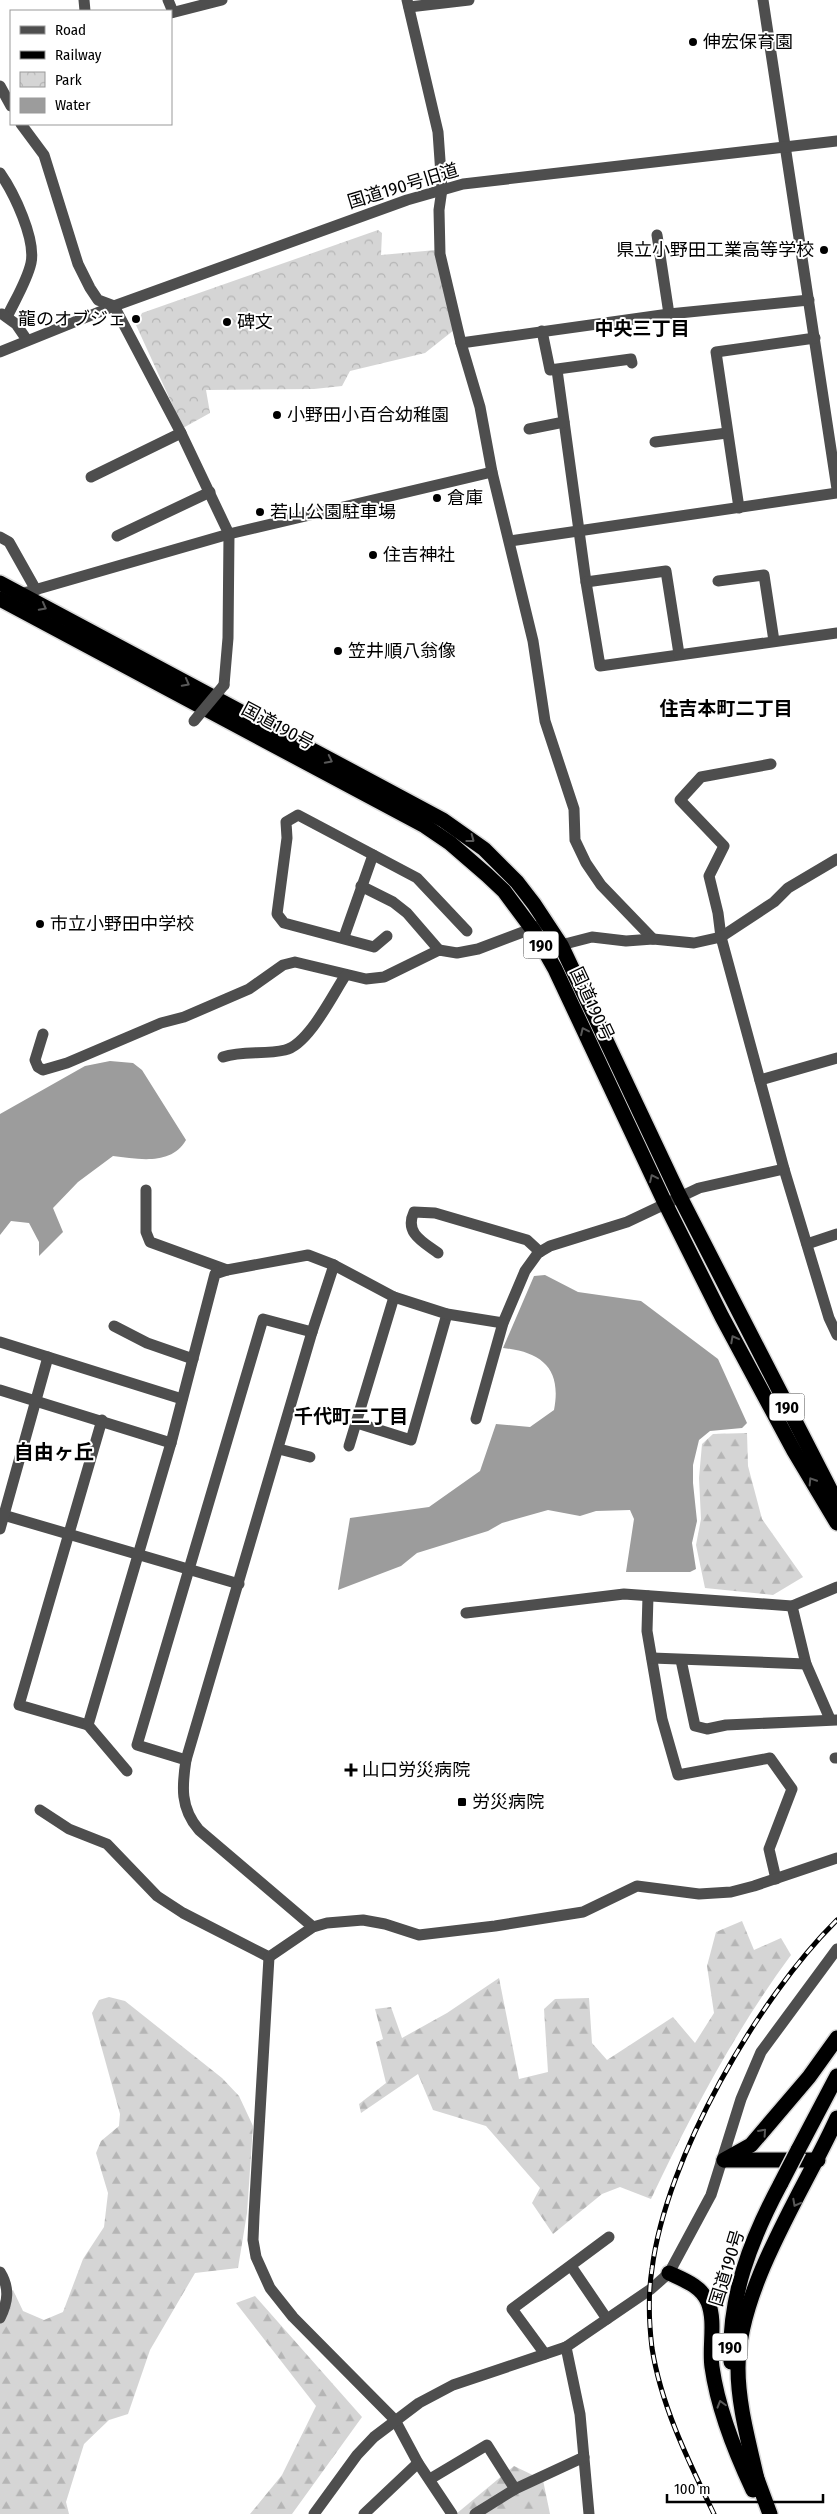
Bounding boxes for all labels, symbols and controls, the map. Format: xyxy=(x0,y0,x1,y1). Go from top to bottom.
legend xyxy=(10,10,172,125)
text: Road xyxy=(55,21,86,39)
place label: 伸宏保育園 xyxy=(703,31,793,53)
marker: 伸宏保育園 xyxy=(687,36,699,48)
text: Railway xyxy=(55,46,102,64)
text: Park xyxy=(55,71,82,89)
text: Water xyxy=(55,96,91,114)
street label: 国道190号旧道 xyxy=(345,159,461,213)
place label: 県立小野田工業高等学校 xyxy=(616,239,814,261)
marker: 県立小野田工業高等学校 xyxy=(818,244,830,256)
place label: 龍のオブジェ xyxy=(18,308,126,330)
place label: 碑文 xyxy=(237,311,273,333)
marker: 龍のオブジェ xyxy=(130,313,142,325)
marker: 碑文 xyxy=(221,316,233,328)
district label: 中央三丁目 xyxy=(594,317,690,340)
place label: 小野田小百合幼稚園 xyxy=(287,404,449,426)
marker: 小野田小百合幼稚園 xyxy=(271,409,283,421)
place label: 倉庫 xyxy=(447,487,483,509)
marker: 倉庫 xyxy=(431,492,443,504)
place label: 若山公園駐車場 xyxy=(270,501,396,523)
marker: 若山公園駐車場 xyxy=(254,506,266,518)
place label: 住吉神社 xyxy=(383,544,455,566)
marker: 住吉神社 xyxy=(367,549,379,561)
one-way arrow xyxy=(38,600,47,610)
place label: 笠井順八翁像 xyxy=(348,640,456,662)
marker: 笠井順八翁像 xyxy=(332,645,344,657)
one-way arrow xyxy=(181,677,190,687)
district label: 住吉本町二丁目 xyxy=(659,697,793,720)
street label: 国道190号 xyxy=(238,698,318,754)
one-way arrow xyxy=(324,754,333,764)
one-way arrow xyxy=(465,834,474,842)
place label: 市立小野田中学校 xyxy=(50,913,194,935)
marker: 市立小野田中学校 xyxy=(34,918,46,930)
road number: 190 xyxy=(524,932,558,958)
street label: 国道190号 xyxy=(565,963,619,1045)
one-way arrow xyxy=(580,1027,590,1036)
one-way arrow xyxy=(649,1174,660,1183)
one-way arrow xyxy=(730,1335,740,1344)
road number: 190 xyxy=(770,1394,804,1420)
district label: 千代町二丁目 xyxy=(294,1405,408,1428)
district label: 自由ヶ丘 xyxy=(14,1440,94,1464)
one-way arrow xyxy=(809,1478,818,1487)
place label: 山口労災病院 xyxy=(362,1759,470,1781)
marker: 山口労災病院 xyxy=(344,1763,358,1777)
place label: 労災病院 xyxy=(472,1791,544,1813)
marker: 労災病院 xyxy=(456,1796,468,1808)
one-way arrow xyxy=(757,2129,766,2138)
one-way arrow xyxy=(792,2198,802,2207)
street label: 国道190号 xyxy=(705,2227,749,2309)
road number: 190 xyxy=(712,2334,748,2360)
one-way arrow xyxy=(716,2401,726,2409)
scale bar xyxy=(667,2472,823,2504)
text: 100 m xyxy=(674,2480,711,2498)

